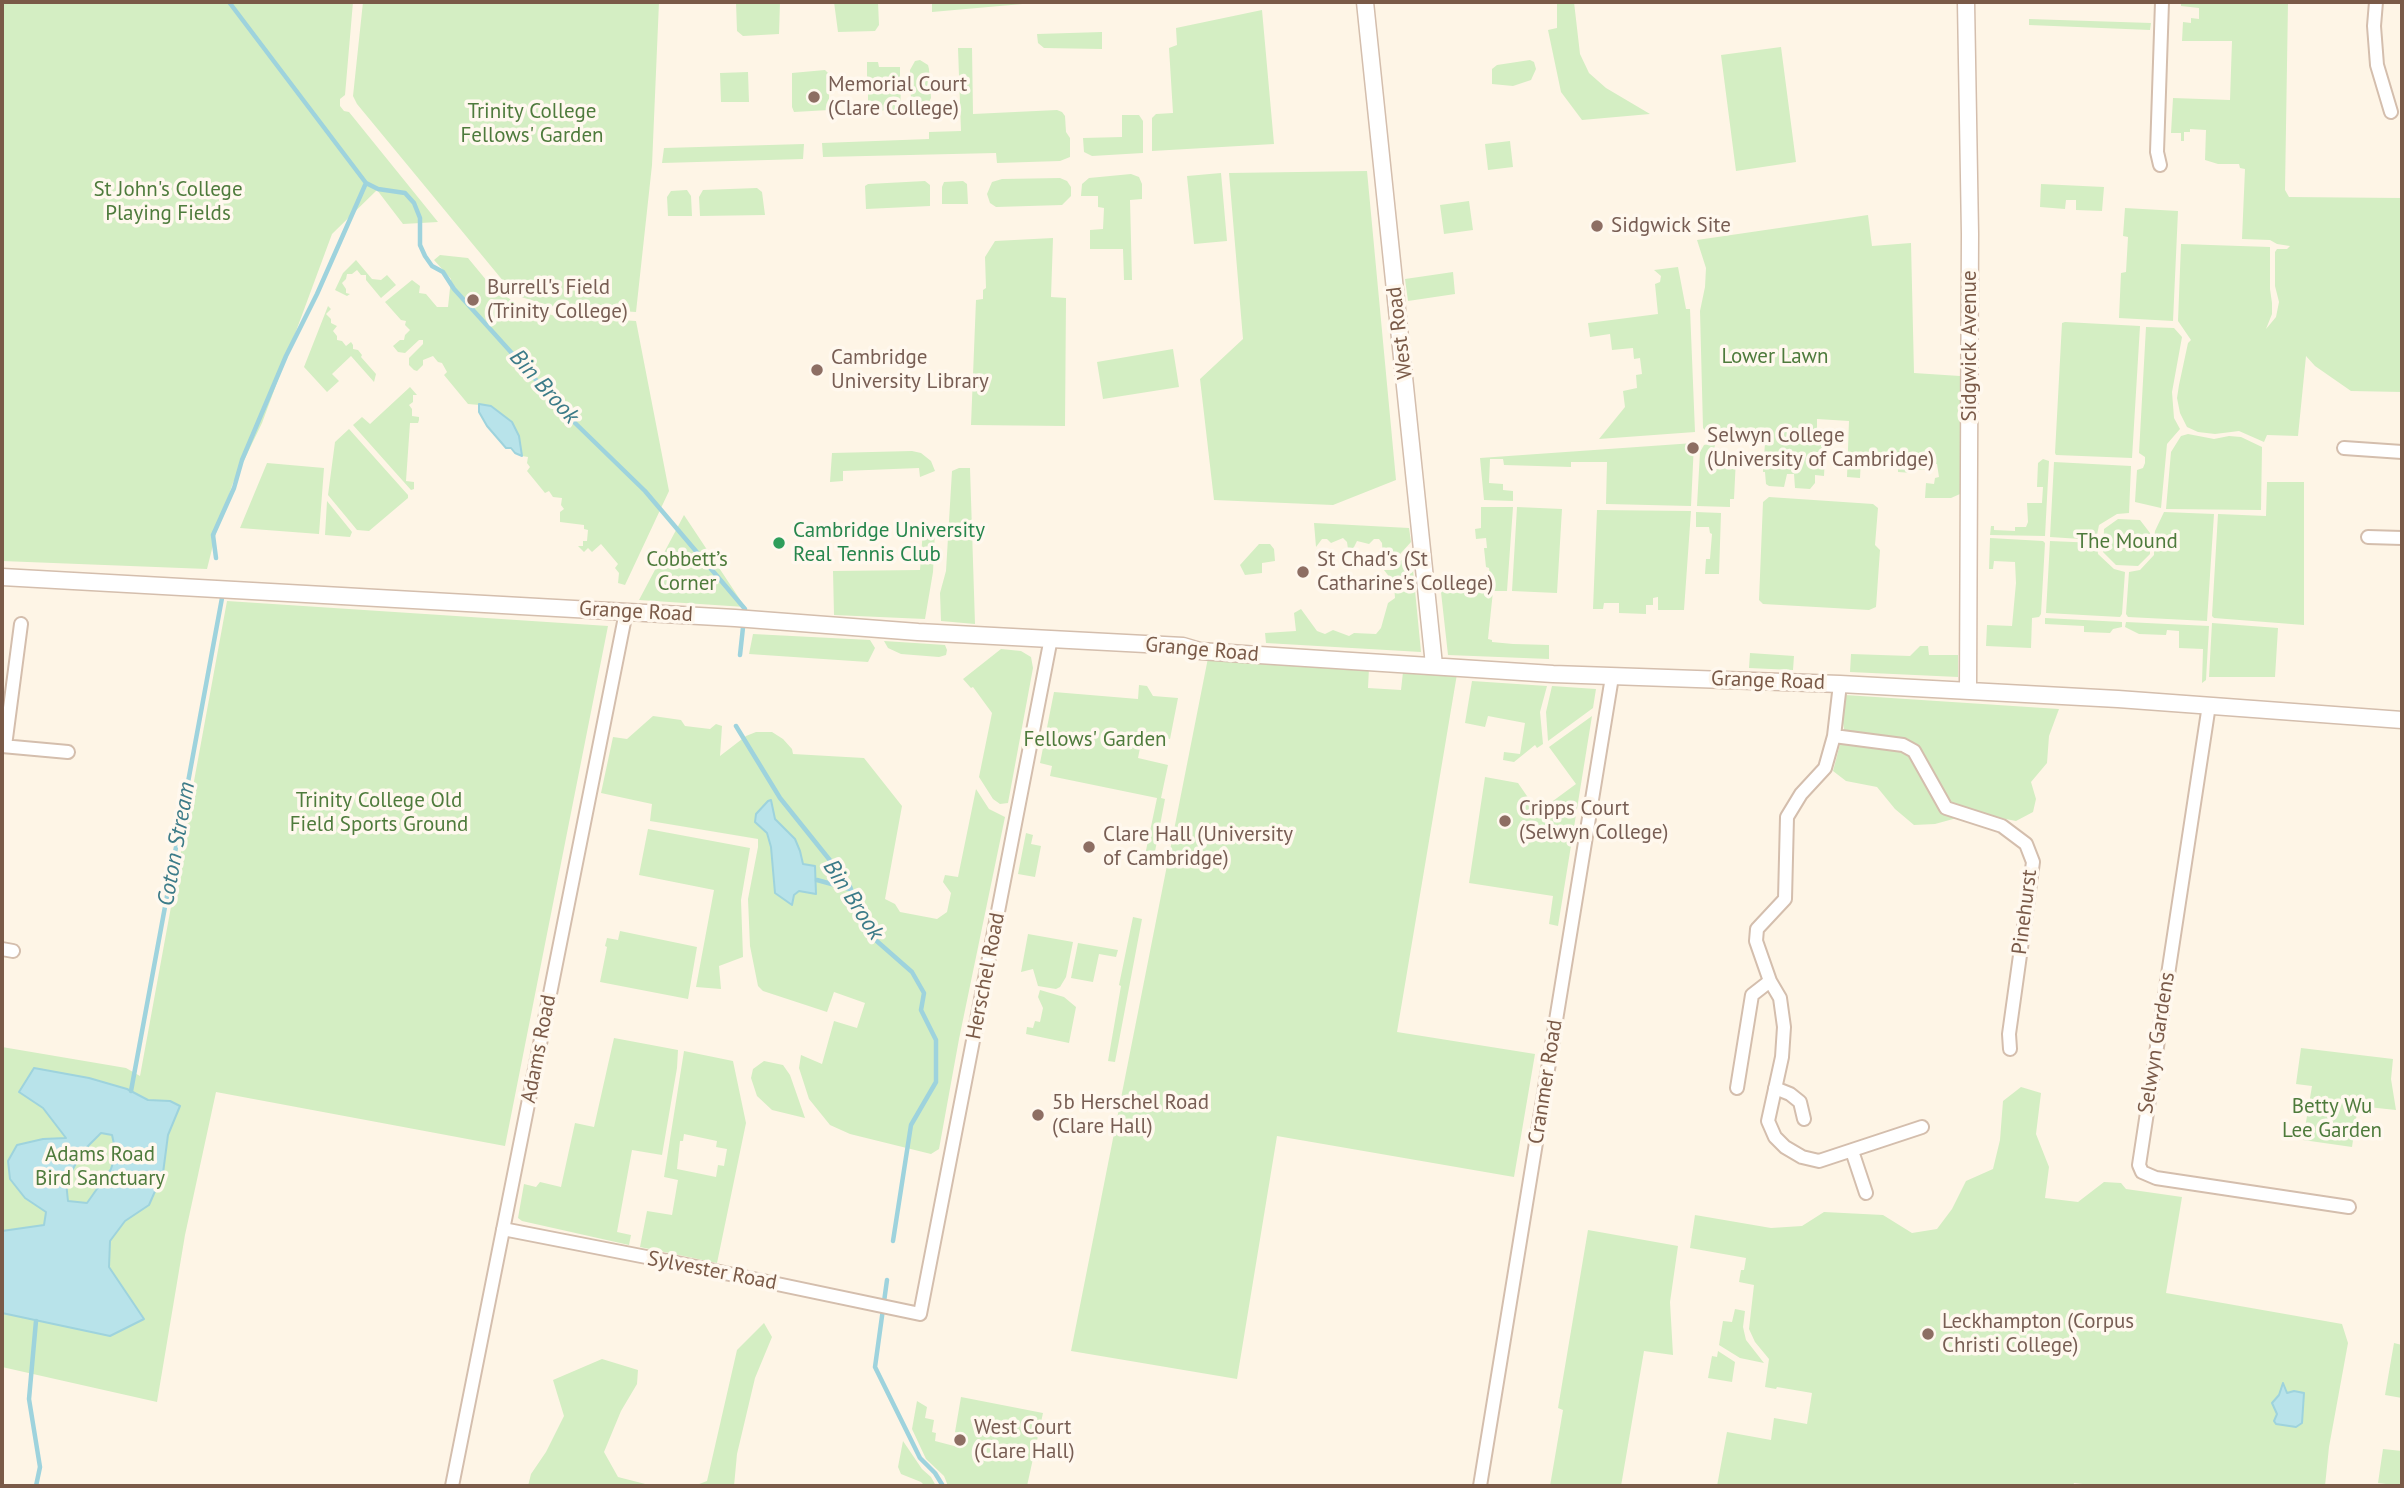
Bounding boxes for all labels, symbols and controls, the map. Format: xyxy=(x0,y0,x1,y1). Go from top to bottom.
place label: Memorial Court (Clare College) xyxy=(828,72,967,122)
marker: Memorial Court (Clare College) xyxy=(806,89,822,105)
park label: Trinity College Fellows' Garden xyxy=(460,99,604,149)
park label: St John's College Playing Fields xyxy=(93,177,243,227)
place label: Sidgwick Site xyxy=(1611,213,1731,239)
marker: Sidgwick Site xyxy=(1589,218,1605,234)
street label: Sidgwick Avenue xyxy=(1957,270,1983,422)
place label: Burrell's Field (Trinity College) xyxy=(487,275,628,325)
street label: West Road xyxy=(1382,285,1418,381)
marker: Burrell's Field (Trinity College) xyxy=(465,292,481,308)
water label: Bin Brook xyxy=(503,344,585,430)
park label: Lower Lawn xyxy=(1721,344,1829,370)
place label: Cambridge University Library xyxy=(831,345,989,395)
marker: Cambridge University Library xyxy=(809,362,825,378)
place label: Selwyn College (University of Cambridge) xyxy=(1707,423,1934,473)
marker: Selwyn College (University of Cambridge) xyxy=(1685,440,1701,456)
place label: Cambridge University Real Tennis Club xyxy=(793,518,985,568)
park label: The Mound xyxy=(2076,529,2178,555)
marker: Cambridge University Real Tennis Club xyxy=(771,535,787,551)
park label: Cobbett’s Corner xyxy=(646,547,728,597)
place label: St Chad's (St Catharine's College) xyxy=(1317,547,1494,597)
marker: St Chad's (St Catharine's College) xyxy=(1295,564,1311,580)
street label: Grange Road xyxy=(578,596,694,628)
street label: Grange Road xyxy=(1144,632,1260,668)
street label: Grange Road xyxy=(1711,666,1825,696)
park label: Fellows' Garden xyxy=(1023,727,1167,753)
water label: Coton Stream xyxy=(153,780,201,908)
park label: Trinity College Old Field Sports Ground xyxy=(290,788,468,838)
place label: Cripps Court (Selwyn College) xyxy=(1519,796,1668,846)
marker: Cripps Court (Selwyn College) xyxy=(1497,813,1513,829)
place label: Clare Hall (University of Cambridge) xyxy=(1103,822,1293,872)
marker: Clare Hall (University of Cambridge) xyxy=(1081,839,1097,855)
water label: Bin Brook xyxy=(817,855,889,945)
street label: Pinehurst xyxy=(2007,868,2043,956)
street label: Herschel Road xyxy=(961,910,1011,1042)
street label: Selwyn Gardens xyxy=(2133,970,2181,1116)
street label: Adams Road xyxy=(516,993,562,1105)
street label: Cranmer Road xyxy=(1524,1018,1568,1146)
place label: 5b Herschel Road (Clare Hall) xyxy=(1052,1090,1209,1140)
park label: Betty Wu Lee Garden xyxy=(2282,1094,2382,1144)
marker: 5b Herschel Road (Clare Hall) xyxy=(1030,1107,1046,1123)
park label: Adams Road Bird Sanctuary xyxy=(35,1142,165,1192)
street label: Sylvester Road xyxy=(645,1246,779,1296)
place label: Leckhampton (Corpus Christi College) xyxy=(1942,1309,2134,1359)
marker: Leckhampton (Corpus Christi College) xyxy=(1920,1326,1936,1342)
place label: West Court (Clare Hall) xyxy=(974,1415,1075,1465)
marker: West Court (Clare Hall) xyxy=(952,1432,968,1448)

